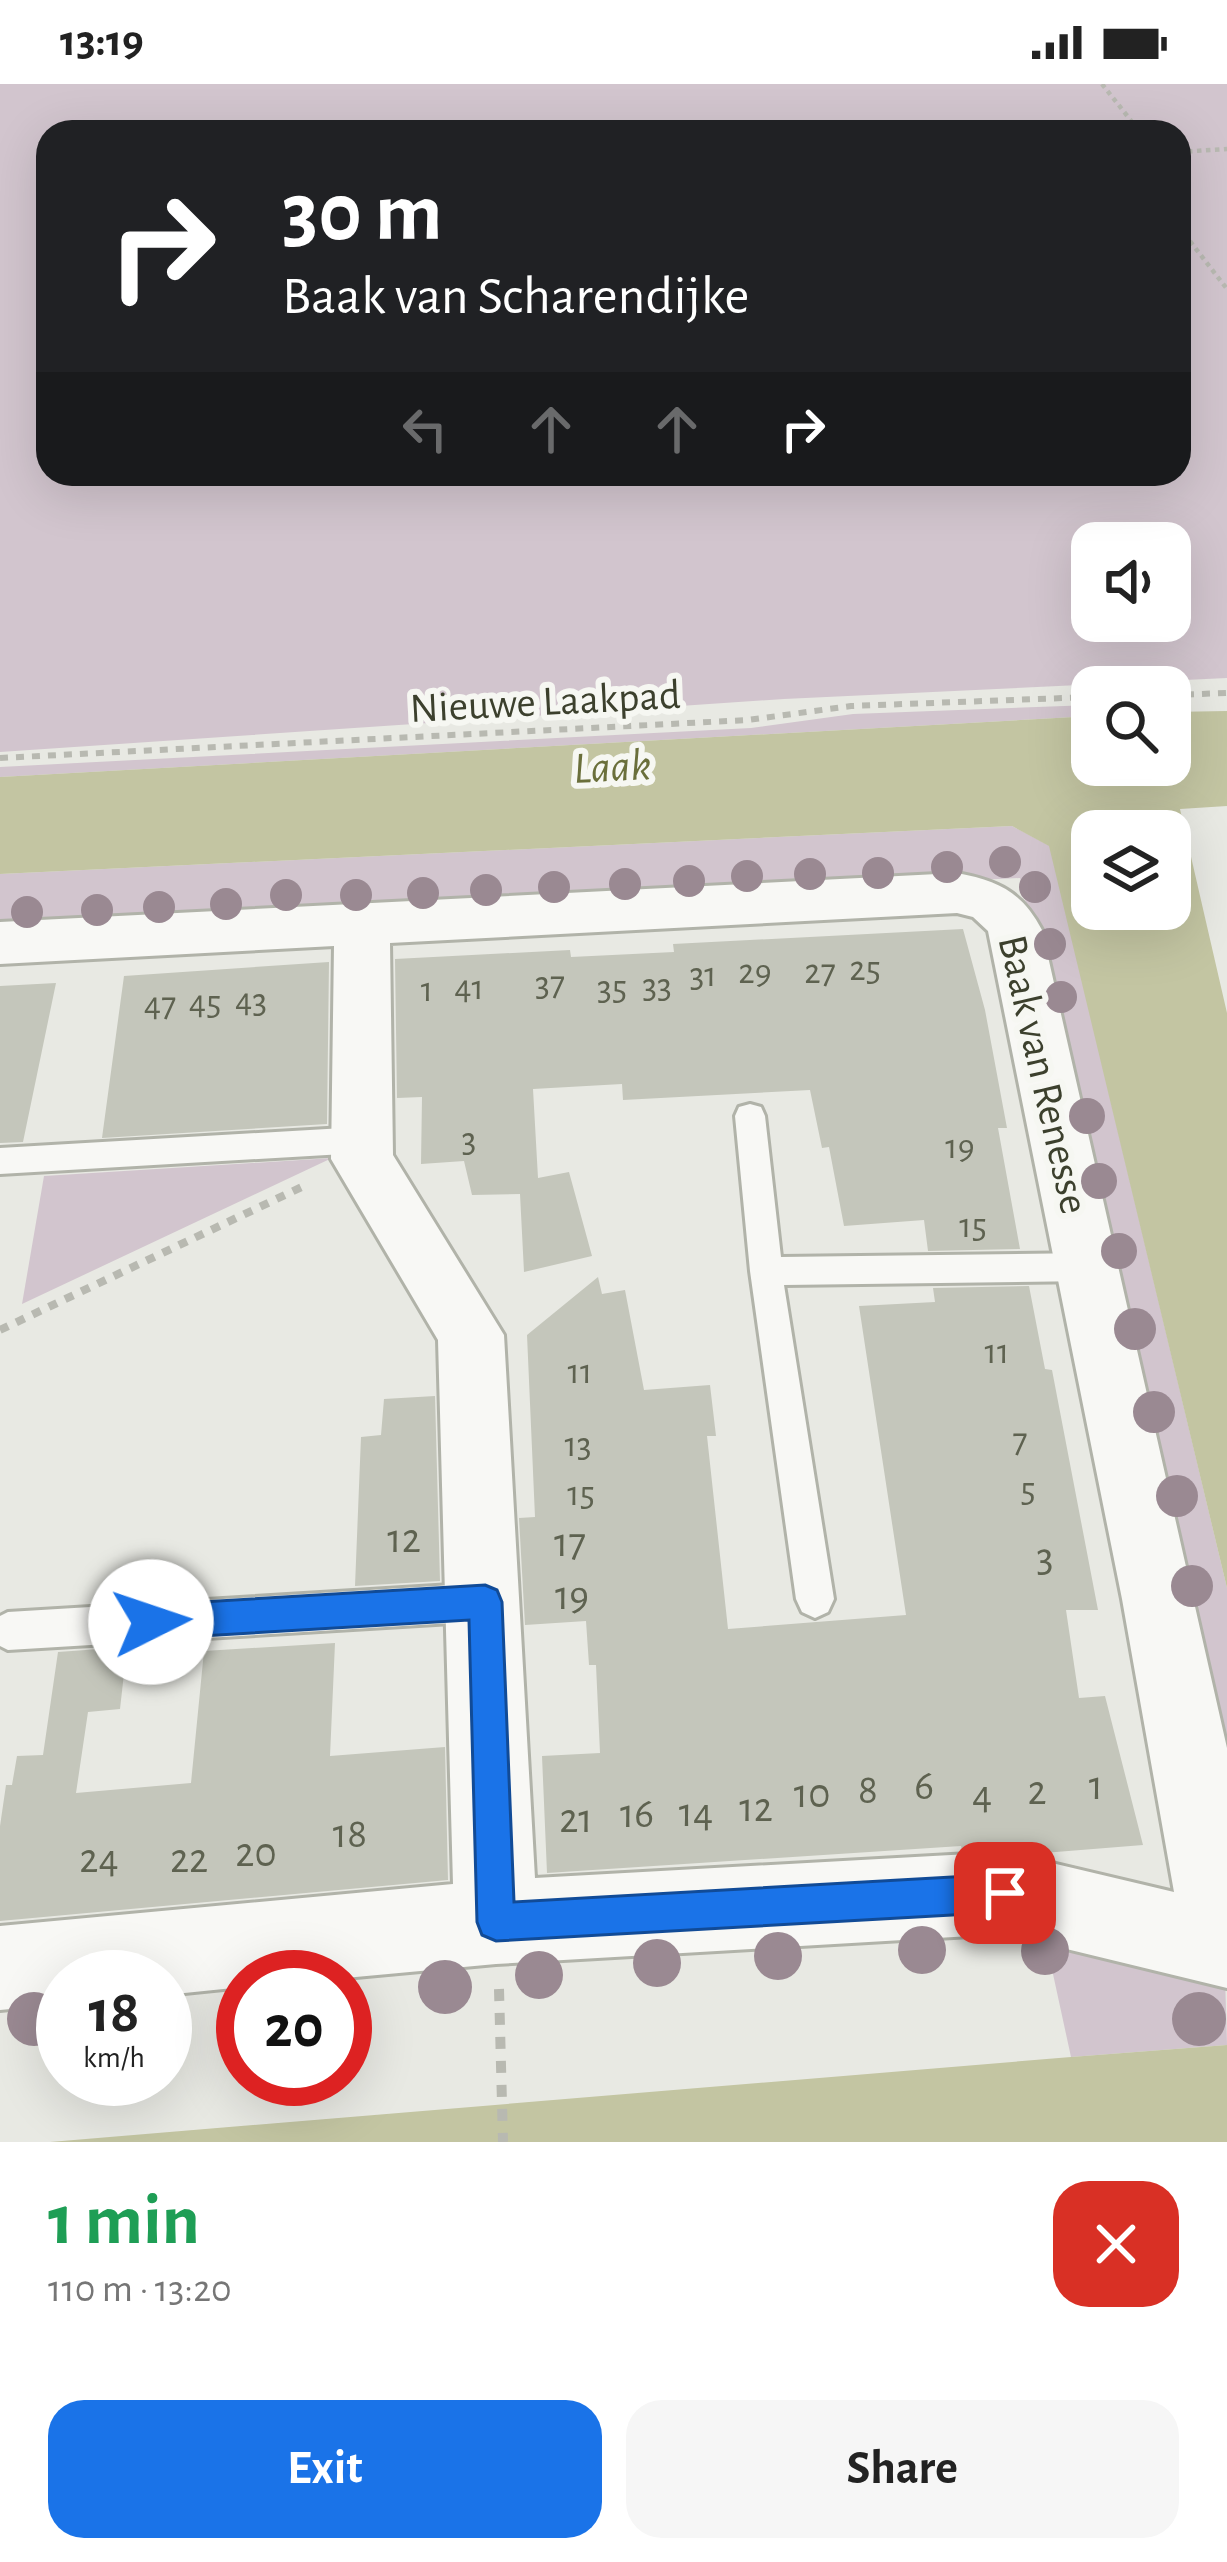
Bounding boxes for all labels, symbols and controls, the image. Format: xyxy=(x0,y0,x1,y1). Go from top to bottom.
text: 13:19 xyxy=(60,19,144,64)
icon: right xyxy=(84,168,240,324)
text: 30 m xyxy=(282,172,442,256)
text: Baak van Scharendijke xyxy=(282,270,749,324)
icon: left xyxy=(392,396,458,462)
icon: ahead xyxy=(518,396,584,462)
icon: ahead xyxy=(644,396,710,462)
icon: right xyxy=(770,396,836,462)
map controls xyxy=(1071,522,1191,930)
button: sound xyxy=(1071,522,1191,642)
button: search xyxy=(1071,666,1191,786)
street label: Nieuwe Laakpad xyxy=(409,674,682,730)
water label: Laak xyxy=(572,743,652,792)
button: layers xyxy=(1071,810,1191,930)
street label: Baak van Renesse xyxy=(991,931,1096,1218)
house number: 25 xyxy=(849,951,881,987)
house number: 29 xyxy=(738,954,772,990)
house number: 27 xyxy=(804,954,836,990)
house number: 31 xyxy=(689,957,717,993)
house number: 37 xyxy=(535,966,565,1002)
house number: 33 xyxy=(642,968,672,1004)
house number: 41 xyxy=(454,970,484,1006)
house number: 35 xyxy=(597,970,627,1006)
house number: 1 xyxy=(421,972,433,1008)
house number: 43 xyxy=(235,983,267,1019)
house number: 45 xyxy=(189,985,221,1021)
house number: 47 xyxy=(144,987,176,1023)
house number: 3 xyxy=(462,1122,476,1158)
house number: 19 xyxy=(945,1129,975,1165)
house number: 15 xyxy=(959,1208,987,1244)
house number: 11 xyxy=(985,1334,1009,1370)
house number: 11 xyxy=(568,1354,592,1390)
house number: 7 xyxy=(1012,1423,1028,1459)
house number: 13 xyxy=(564,1427,592,1463)
house number: 5 xyxy=(1020,1472,1036,1508)
house number: 15 xyxy=(567,1476,595,1512)
house number: 12 xyxy=(387,1518,421,1560)
house number: 17 xyxy=(554,1522,586,1564)
house number: 3 xyxy=(1036,1537,1054,1579)
position arrow xyxy=(88,1559,214,1685)
house number: 19 xyxy=(555,1575,589,1617)
house number: 6 xyxy=(914,1765,934,1807)
house number: 1 xyxy=(1089,1765,1103,1807)
house number: 8 xyxy=(858,1769,878,1811)
house number: 2 xyxy=(1027,1770,1047,1812)
house number: 10 xyxy=(794,1773,830,1815)
house number: 4 xyxy=(972,1774,992,1816)
house number: 12 xyxy=(739,1787,773,1829)
house number: 14 xyxy=(679,1792,713,1834)
house number: 16 xyxy=(620,1793,654,1835)
house number: 21 xyxy=(559,1798,593,1840)
house number: 18 xyxy=(333,1813,367,1855)
house number: 20 xyxy=(235,1832,277,1874)
house number: 24 xyxy=(79,1838,119,1880)
house number: 22 xyxy=(170,1838,208,1880)
pin xyxy=(954,1842,1056,1944)
icon: arrive xyxy=(972,1860,1038,1926)
speed limit sign: 20 xyxy=(216,1950,372,2106)
text: 18 xyxy=(88,1983,140,2043)
text: km/h xyxy=(83,2043,145,2073)
button: close xyxy=(1053,2181,1179,2307)
text: 1 min xyxy=(48,2185,200,2257)
text: 110 m · 13:20 xyxy=(48,2270,232,2309)
button: Exit xyxy=(48,2400,602,2538)
button: Share xyxy=(626,2400,1179,2538)

